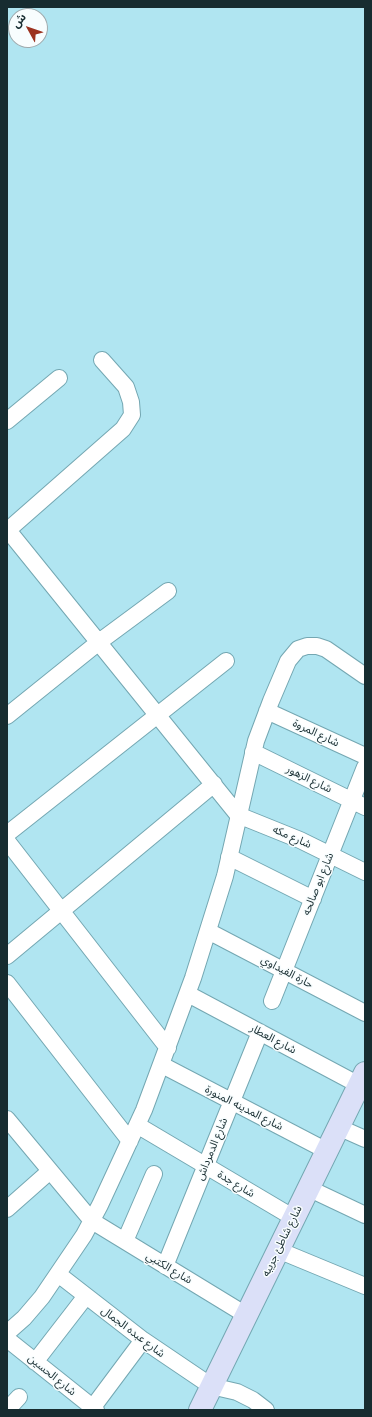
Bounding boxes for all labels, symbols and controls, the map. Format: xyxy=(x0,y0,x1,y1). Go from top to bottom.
north arrow xyxy=(8,8,48,48)
text: ش xyxy=(9,11,29,31)
street label: شارع المروة xyxy=(291,716,341,750)
street label: شارع الزهور xyxy=(284,762,334,796)
street label: شارع مكه xyxy=(271,823,313,851)
street label: شارع ابو صالحه xyxy=(299,851,337,917)
street label: حارة الفيداوي xyxy=(259,953,315,991)
street label: شارع العطار xyxy=(248,1021,298,1057)
street label: شارع المدينه المنورة xyxy=(203,1083,285,1133)
street label: شارع الدمرداش xyxy=(193,1116,231,1182)
street label: شارع جدة xyxy=(215,1168,257,1200)
street label: شارع شاطئ جريبه xyxy=(259,1203,305,1279)
street label: شارع الكتبي xyxy=(144,1249,194,1287)
street label: شارع عبده الجمال xyxy=(99,1304,167,1360)
street label: شارع الحسين xyxy=(25,1352,79,1398)

